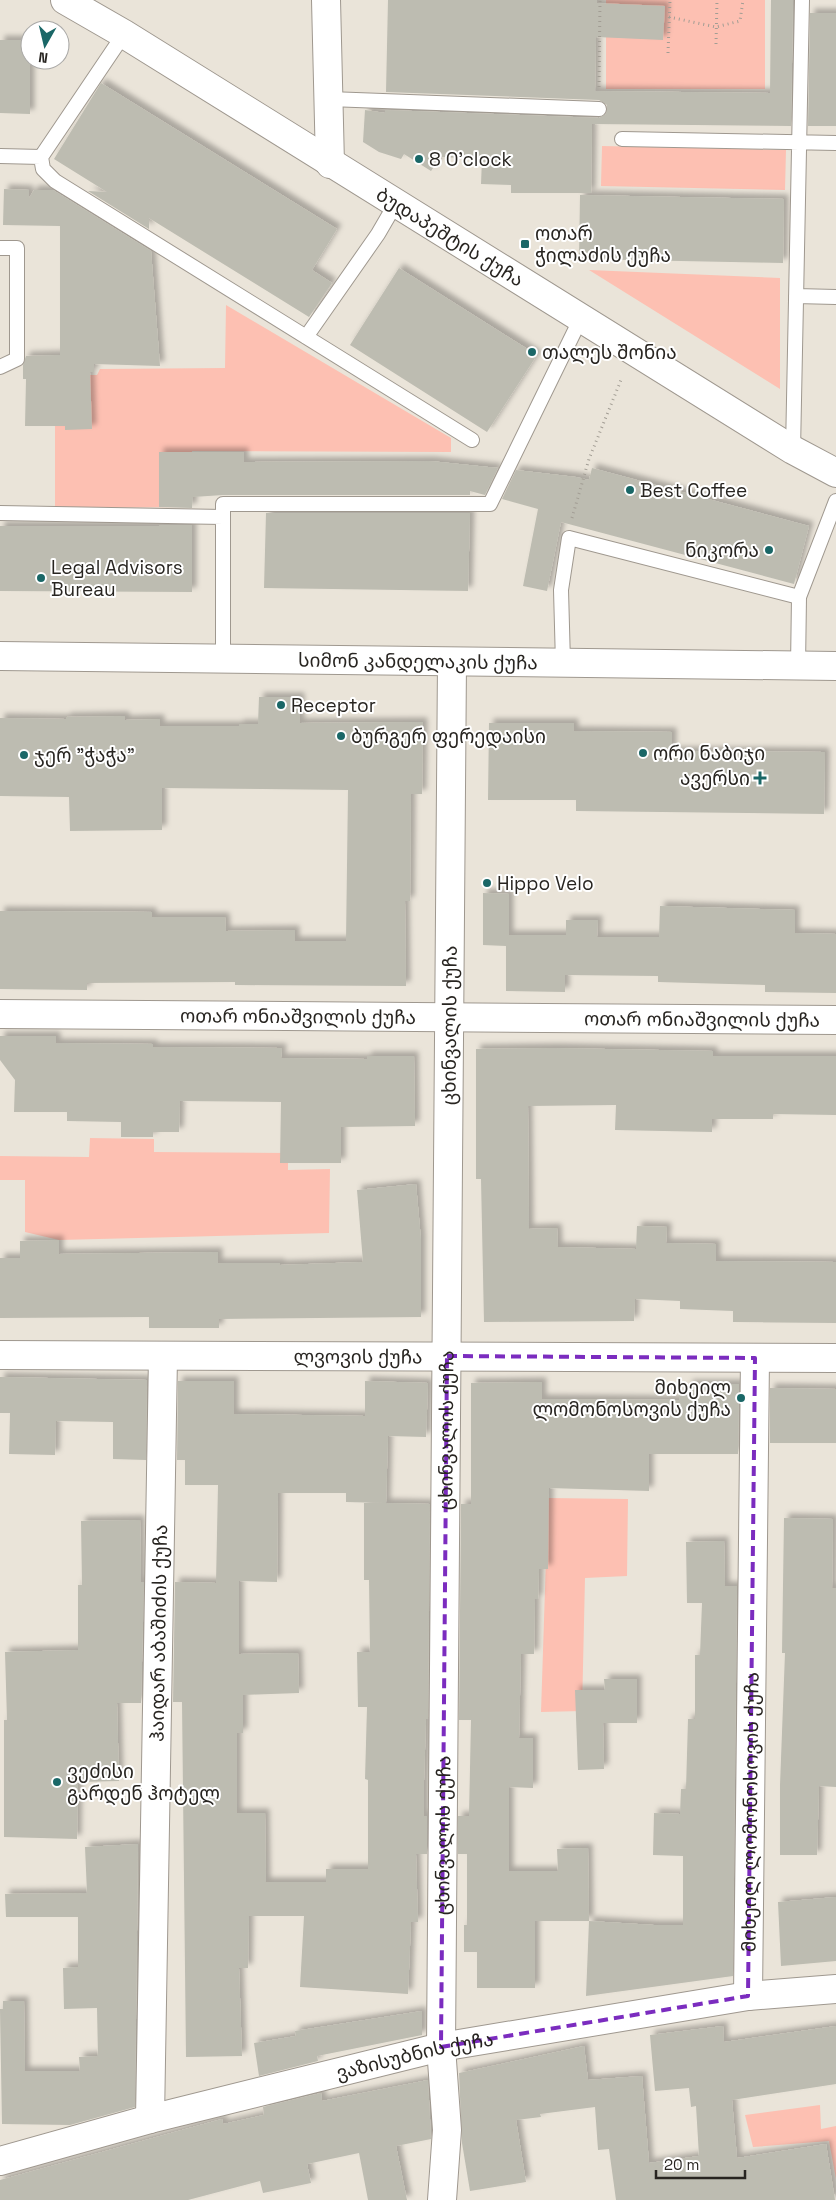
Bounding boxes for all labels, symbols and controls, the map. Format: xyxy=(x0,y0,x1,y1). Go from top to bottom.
north arrow xyxy=(20,20,70,70)
text: N xyxy=(37,48,49,67)
place label: 8 O'clock xyxy=(429,147,512,172)
marker: 8 O'clock xyxy=(413,153,425,165)
street label: ბუდაპეშტის ქუჩა xyxy=(371,182,528,292)
place label: ოთარ ჭილაძის ქუჩა xyxy=(535,221,671,268)
marker: ოთარ ჭილაძის ქუჩა xyxy=(519,238,531,250)
place label: თალეს შონია xyxy=(542,340,677,365)
marker: თალეს შონია xyxy=(526,346,538,358)
place label: Best Coffee xyxy=(640,478,747,503)
marker: Best Coffee xyxy=(624,484,636,496)
place label: ნიკორა xyxy=(685,538,759,563)
marker: ნიკორა xyxy=(763,544,775,556)
place label: Legal Advisors Bureau xyxy=(51,555,183,602)
marker: Legal Advisors Bureau xyxy=(35,572,47,584)
street label: სიმონ კანდელაკის ქუჩა xyxy=(298,648,538,675)
place label: Receptor xyxy=(291,693,376,718)
marker: Receptor xyxy=(275,699,287,711)
place label: ბურგერ ფერედაისი xyxy=(351,724,546,749)
marker: ბურგერ ფერედაისი xyxy=(335,730,347,742)
place label: ორი ნაბიჯი xyxy=(653,741,765,766)
place label: ჯერ "ჭაჭა" xyxy=(34,743,135,768)
marker: ორი ნაბიჯი xyxy=(637,747,649,759)
marker: ჯერ "ჭაჭა" xyxy=(18,749,30,761)
place label: ავერსი xyxy=(680,766,750,791)
marker: ავერსი xyxy=(754,772,766,784)
place label: Hippo Velo xyxy=(497,871,594,896)
marker: Hippo Velo xyxy=(481,877,493,889)
street label: ცხინვალის ქუჩა xyxy=(436,946,463,1105)
street label: ოთარ ონიაშვილის ქუჩა xyxy=(180,1003,416,1030)
street label: ოთარ ონიაშვილის ქუჩა xyxy=(584,1006,820,1033)
street label: ლვოვის ქუჩა xyxy=(293,1344,423,1370)
street label: ცხინვალის ქუჩა xyxy=(433,1351,460,1510)
place label: მიხეილ ლომონოსოვის ქუჩა xyxy=(532,1375,731,1422)
marker: მიხეილ ლომონოსოვის ქუჩა xyxy=(735,1392,747,1404)
street label: ჰაიდარ აბაშიძის ქუჩა xyxy=(144,1524,173,1742)
street label: მიხეილ ლომონოსოვის ქუჩა xyxy=(736,1672,765,1952)
street label: ცხინვალის ქუჩა xyxy=(430,1755,456,1915)
place label: ვეძისი გარდენ ჰოტელ xyxy=(67,1759,220,1806)
marker: ვეძისი გარდენ ჰოტელ xyxy=(51,1776,63,1788)
street label: ვაზისუბნის ქუჩა xyxy=(333,2027,495,2086)
scale bar xyxy=(656,2148,745,2180)
text: 20 m xyxy=(664,2155,699,2174)

